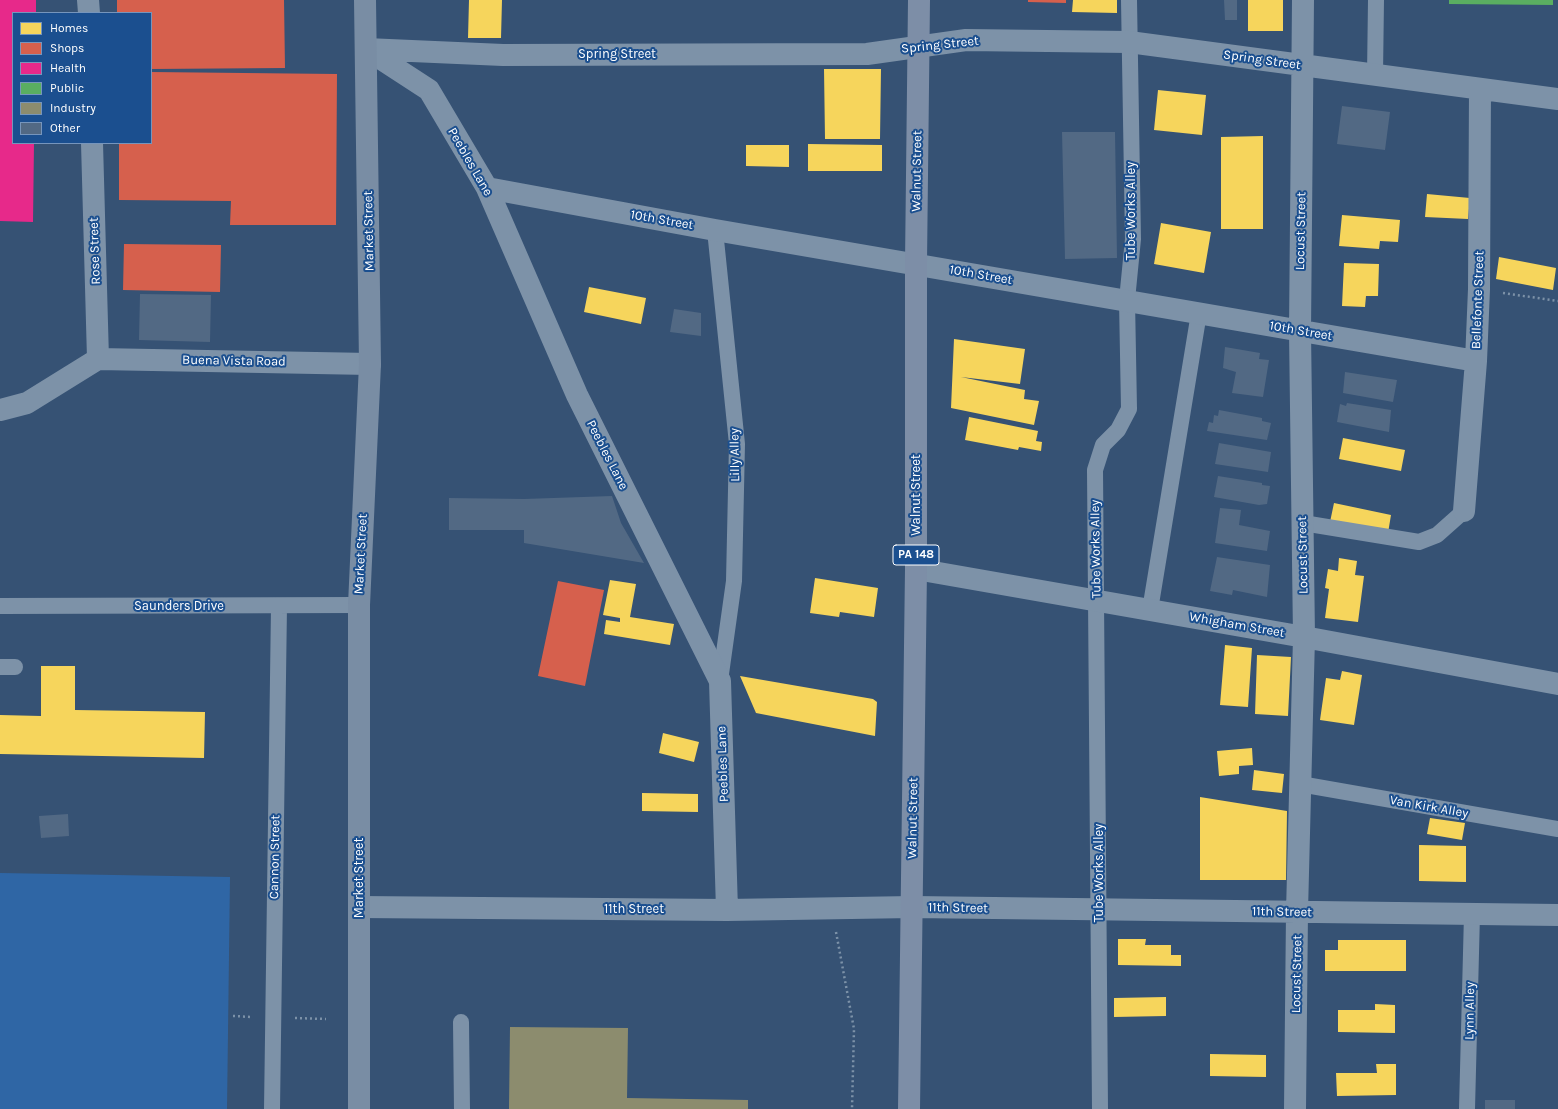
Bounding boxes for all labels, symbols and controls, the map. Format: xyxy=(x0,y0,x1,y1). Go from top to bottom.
legend xyxy=(12,12,152,144)
text: Homes xyxy=(50,21,88,35)
street label: Spring Street xyxy=(900,33,980,57)
text: Shops xyxy=(50,41,84,55)
street label: Spring Street xyxy=(578,46,656,62)
street label: Spring Street xyxy=(1222,47,1302,73)
text: Health xyxy=(50,61,86,75)
text: Public xyxy=(50,81,84,95)
text: Industry xyxy=(50,101,96,115)
text: Other xyxy=(50,121,80,135)
street label: Peebles Lane xyxy=(444,125,496,199)
street label: Walnut Street xyxy=(908,130,926,212)
street label: Tube Works Alley xyxy=(1123,162,1139,260)
street label: Market Street xyxy=(360,191,378,271)
street label: Locust Street xyxy=(1293,192,1309,270)
street label: 10th Street xyxy=(629,207,695,233)
street label: Rose Street xyxy=(86,217,104,285)
street label: Bellefonte Street xyxy=(1468,251,1488,349)
street label: 10th Street xyxy=(948,262,1014,288)
street label: 10th Street xyxy=(1268,318,1334,344)
street label: Buena Vista Road xyxy=(182,352,286,370)
street label: Peebles Lane xyxy=(583,417,631,493)
street label: Lilly Alley xyxy=(727,428,743,482)
street label: Walnut Street xyxy=(908,454,924,536)
street label: Tube Works Alley xyxy=(1087,500,1105,598)
street label: Market Street xyxy=(351,513,371,595)
street label: Locust Street xyxy=(1295,516,1311,594)
road number: PA 148 xyxy=(893,545,939,565)
street label: Saunders Drive xyxy=(134,598,224,614)
street label: Whigham Street xyxy=(1188,609,1286,641)
street label: Peebles Lane xyxy=(714,726,732,802)
street label: Walnut Street xyxy=(904,777,922,859)
street label: Van Kirk Alley xyxy=(1389,792,1469,822)
street label: Cannon Street xyxy=(266,815,284,899)
street label: Tube Works Alley xyxy=(1091,824,1107,922)
street label: Market Street xyxy=(351,838,367,918)
street label: 11th Street xyxy=(928,900,988,916)
street label: 11th Street xyxy=(604,901,664,917)
street label: 11th Street xyxy=(1252,904,1312,920)
street label: Locust Street xyxy=(1289,935,1305,1013)
street label: Lynn Alley xyxy=(1462,982,1478,1040)

